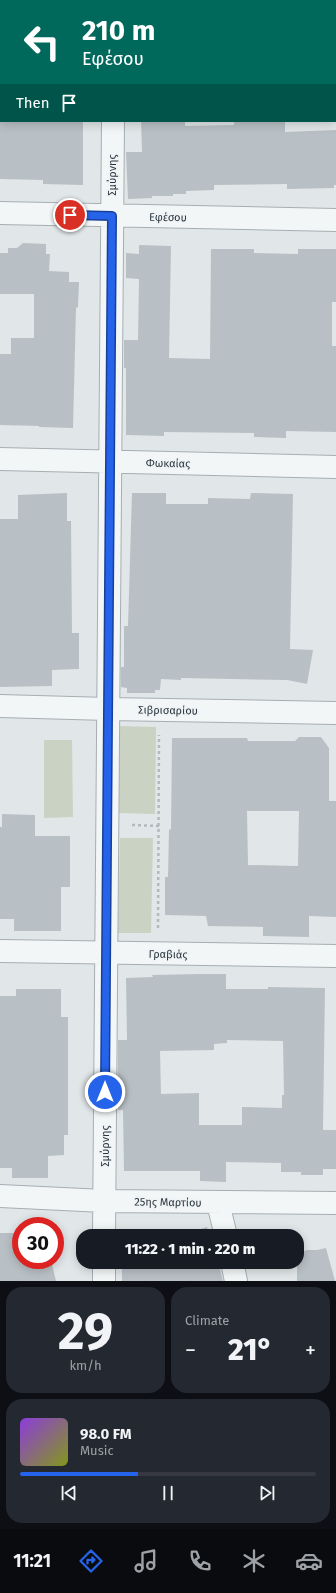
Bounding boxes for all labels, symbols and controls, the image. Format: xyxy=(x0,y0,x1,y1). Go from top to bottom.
text: 210 m xyxy=(82,14,156,47)
icon: left xyxy=(16,16,68,68)
text: Εφέσου xyxy=(82,48,144,70)
icon: arrive xyxy=(58,92,80,114)
text: Then xyxy=(16,94,50,112)
street label: Σμύρνης xyxy=(106,154,119,196)
pin xyxy=(53,198,87,232)
icon: arrive xyxy=(59,204,81,226)
street label: Εφέσου xyxy=(149,211,187,224)
street label: Φωκαίας xyxy=(146,457,190,470)
street label: Σιβρισαρίου xyxy=(138,703,198,718)
street label: Γραβιάς xyxy=(148,948,188,961)
position arrow xyxy=(84,1071,126,1113)
street label: Σμύρνης xyxy=(99,1125,112,1167)
street label: 25ης Μαρτίου xyxy=(134,1195,202,1210)
speed limit sign: 30 xyxy=(12,1217,64,1269)
text: 11:22 · 1 min · 220 m xyxy=(125,1240,255,1258)
text: 29 xyxy=(58,1300,113,1363)
text: Climate xyxy=(185,1313,229,1328)
text: 21° xyxy=(228,1332,273,1368)
text: − xyxy=(185,1337,196,1364)
text: + xyxy=(305,1337,316,1364)
text: km/h xyxy=(69,1358,102,1373)
text: 98.0 FM xyxy=(80,1425,132,1443)
text: Music xyxy=(80,1443,114,1458)
icon: previous xyxy=(58,1482,80,1504)
icon: pause xyxy=(157,1482,179,1504)
icon: next xyxy=(256,1482,278,1504)
icon: directions xyxy=(77,1547,105,1575)
icon: music xyxy=(132,1547,160,1575)
icon: phone xyxy=(186,1547,214,1575)
icon: climate xyxy=(240,1547,268,1575)
icon: car xyxy=(295,1547,323,1575)
text: 11:21 xyxy=(13,1550,51,1572)

